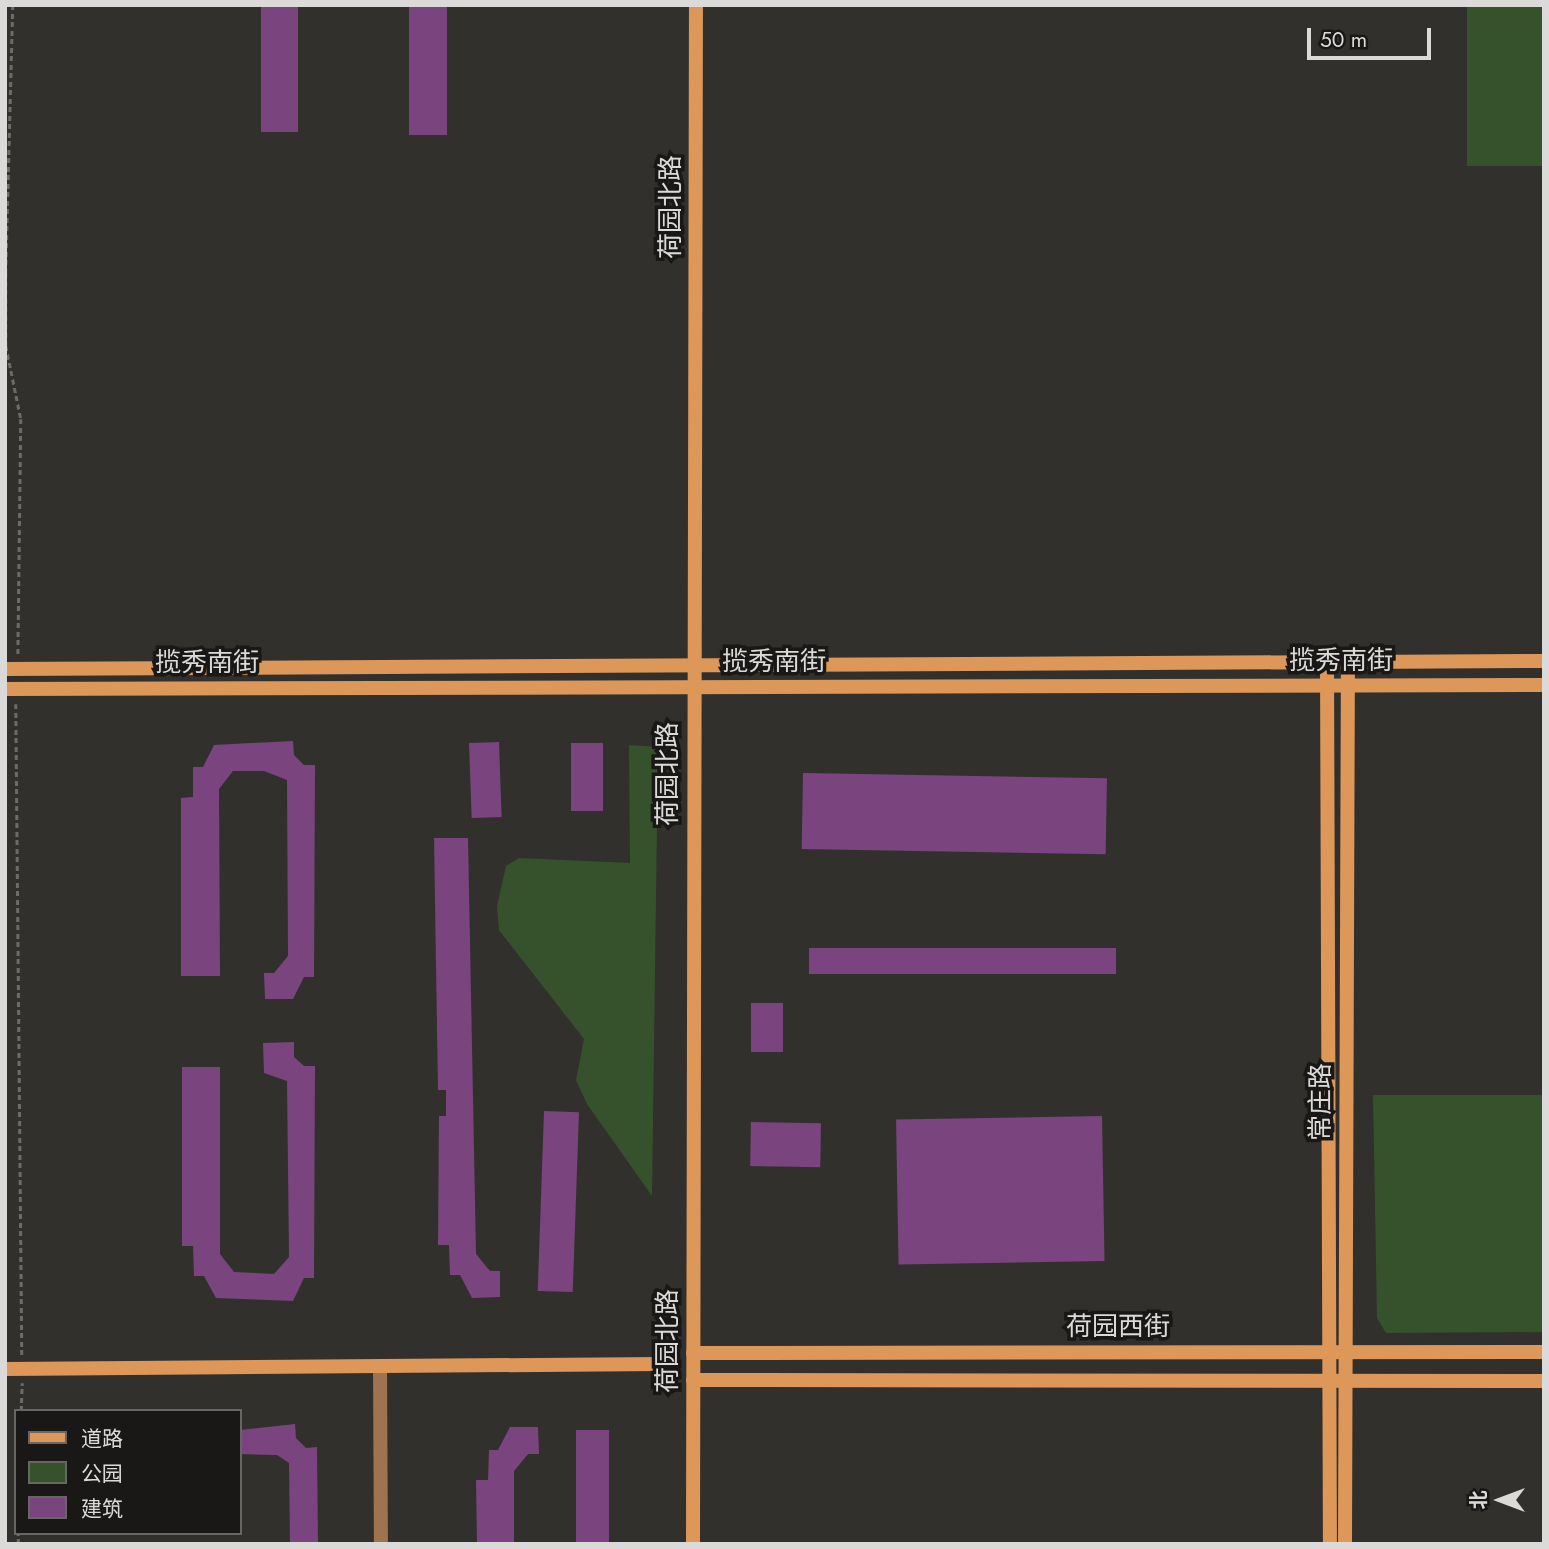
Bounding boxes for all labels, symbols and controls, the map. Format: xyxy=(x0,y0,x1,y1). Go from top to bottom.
scale bar xyxy=(1311,14,1435,58)
text: 50 m xyxy=(1320,25,1367,55)
street label: 荷园北路 xyxy=(655,155,687,259)
street label: 揽秀南街 xyxy=(1289,645,1393,677)
street label: 揽秀南街 xyxy=(722,646,826,678)
street label: 揽秀南街 xyxy=(155,647,259,679)
street label: 荷园北路 xyxy=(652,722,684,826)
street label: 常庄路 xyxy=(1305,1063,1337,1141)
street label: 荷园北路 xyxy=(652,1289,684,1393)
street label: 荷园西街 xyxy=(1066,1311,1170,1343)
legend xyxy=(14,1409,242,1535)
text: 道路 xyxy=(81,1424,123,1454)
text: 公园 xyxy=(81,1459,123,1489)
north arrow xyxy=(1465,1465,1535,1535)
text: 北 xyxy=(1465,1491,1492,1510)
text: 建筑 xyxy=(81,1494,123,1524)

